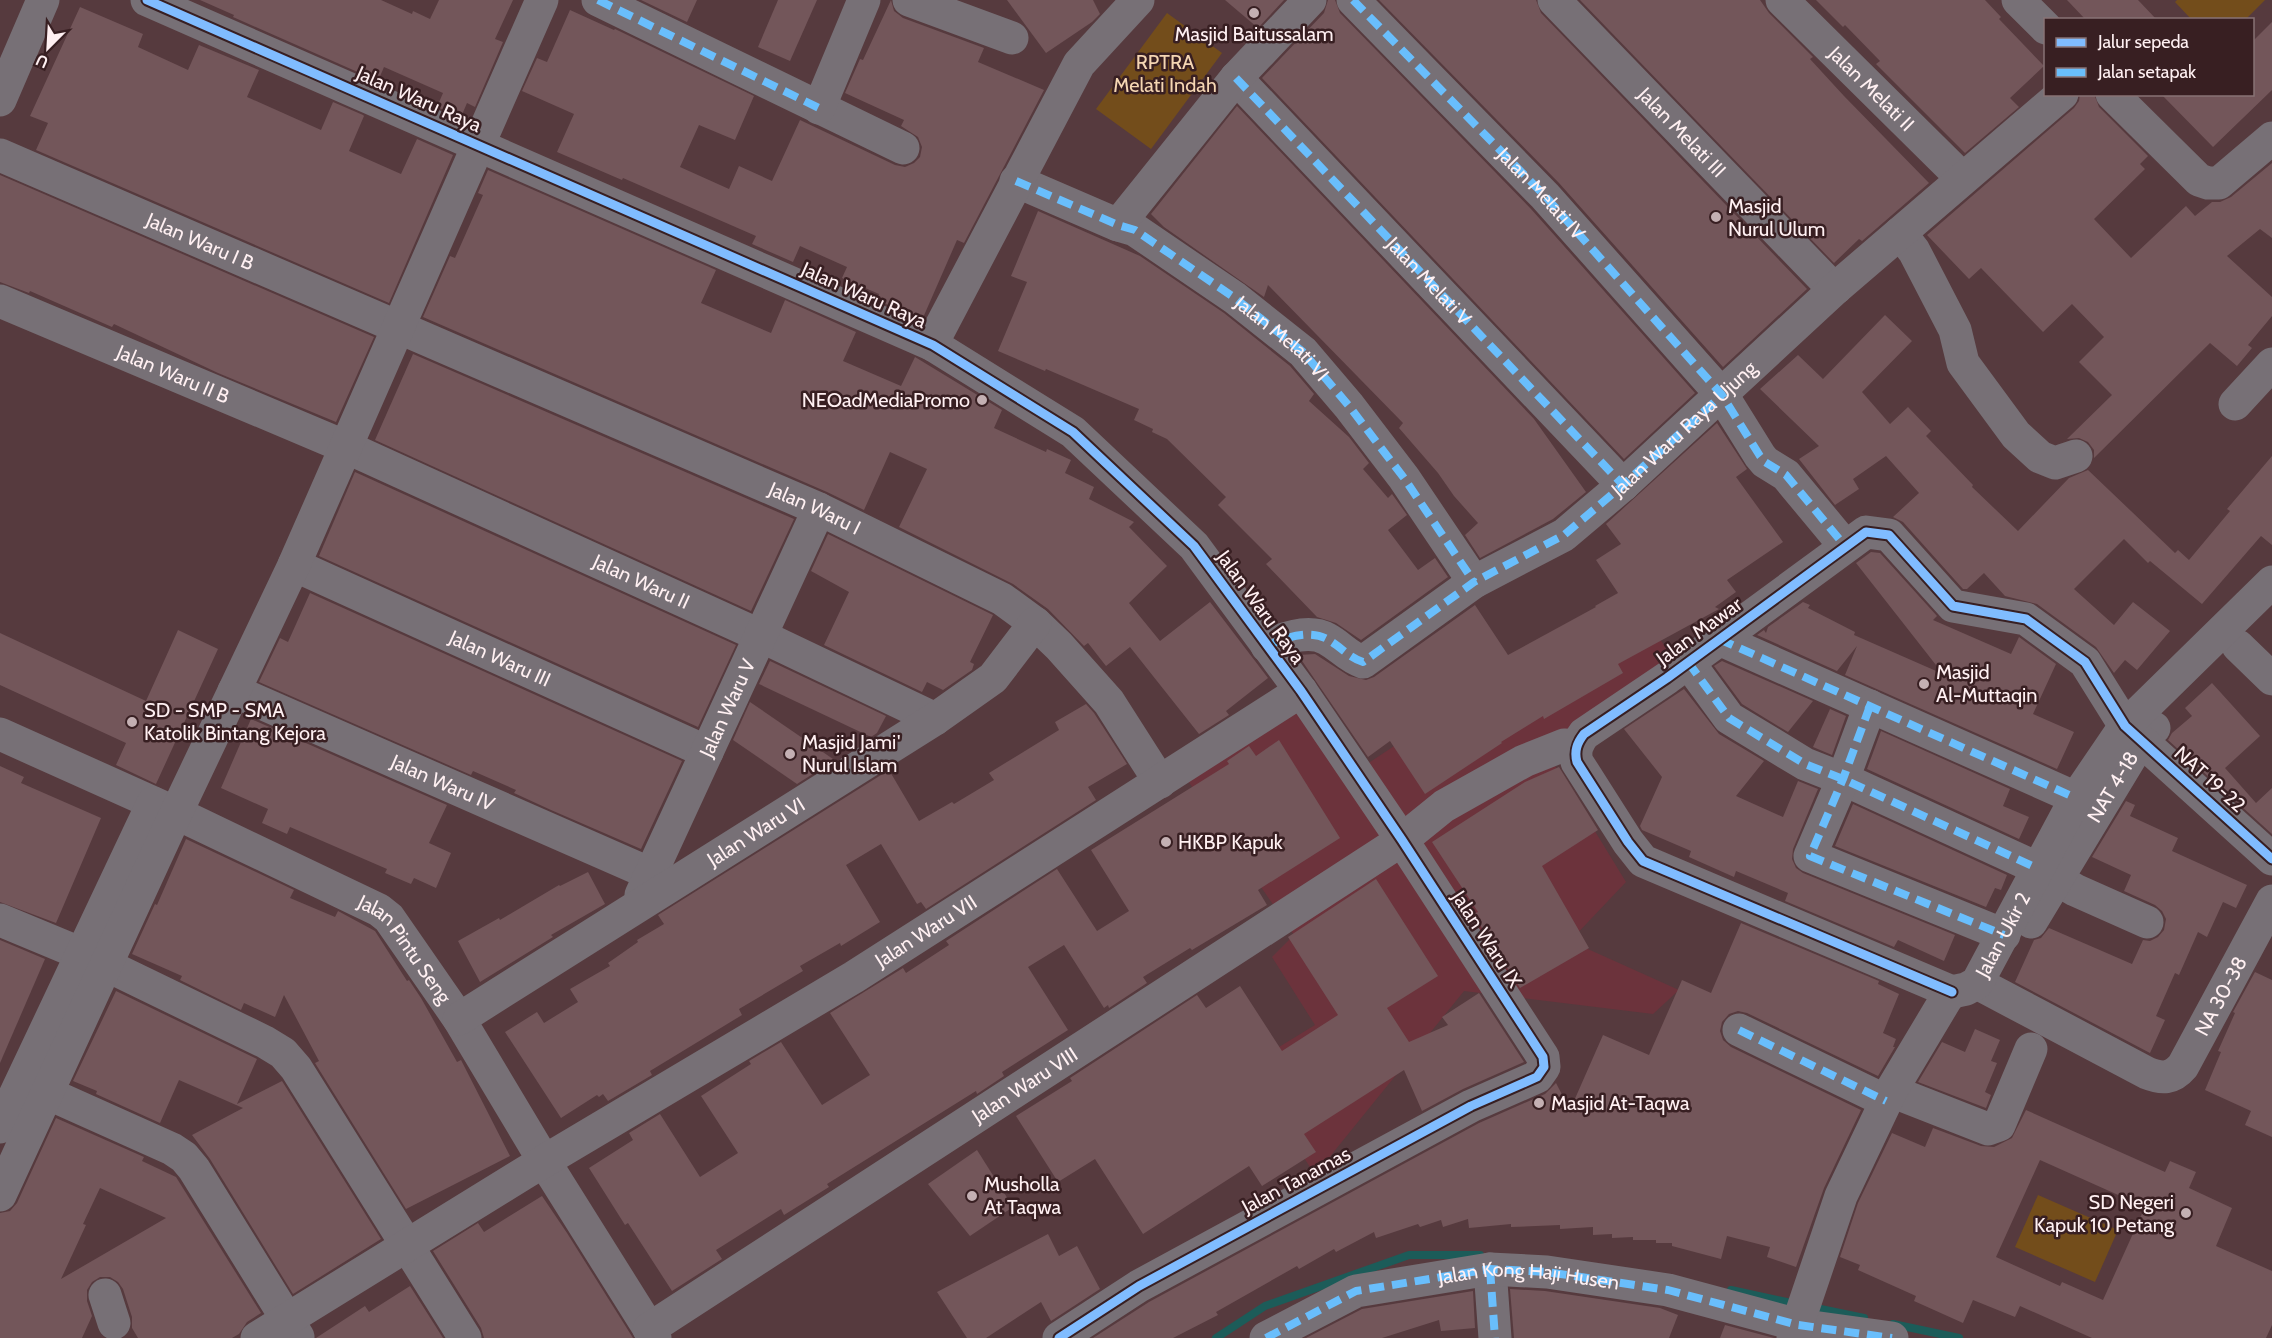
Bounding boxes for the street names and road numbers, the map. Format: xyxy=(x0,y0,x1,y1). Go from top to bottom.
street label: Jalan Melati II xyxy=(1823,40,1919,136)
street label: Jalan Waru Raya xyxy=(352,60,486,137)
street label: Jalan Melati III xyxy=(1632,82,1731,182)
street label: Jalan Melati IV xyxy=(1491,142,1591,245)
street label: Jalan Waru I B xyxy=(142,207,258,275)
street label: Jalan Melati V xyxy=(1381,231,1477,331)
street label: Jalan Waru Raya xyxy=(797,256,931,333)
street label: Jalan Melati VI xyxy=(1229,290,1334,386)
street label: Jalan Waru II B xyxy=(112,339,233,409)
street label: Jalan Waru Raya Ujung xyxy=(1606,355,1762,502)
street label: Jalan Waru I xyxy=(764,476,865,540)
street label: Jalan Waru Raya xyxy=(1211,545,1310,669)
street label: Jalan Waru II xyxy=(588,549,693,614)
street label: Jalan Mawar xyxy=(1651,591,1747,671)
street label: Jalan Waru III xyxy=(444,624,554,692)
street label: Jalan Waru V xyxy=(694,654,761,762)
street label: NAT 19-22 xyxy=(2169,741,2251,817)
street label: NAT 4-18 xyxy=(2082,747,2143,827)
street label: Jalan Waru IV xyxy=(386,749,499,816)
street label: Jalan Waru VI xyxy=(702,792,809,872)
street label: Jalan Waru IX xyxy=(1446,885,1527,992)
street label: Jalan Ukir 2 xyxy=(1970,888,2035,983)
street label: Jalan Pintu Seng xyxy=(353,889,457,1009)
street label: Jalan Waru VII xyxy=(870,890,981,973)
street label: NA 30-38 xyxy=(2190,952,2252,1040)
street label: Jalan Waru VIII xyxy=(967,1042,1082,1129)
street label: Jalan Tanamas xyxy=(1237,1141,1355,1219)
street label: Jalan Kong Haji Husen xyxy=(1435,1257,1621,1295)

